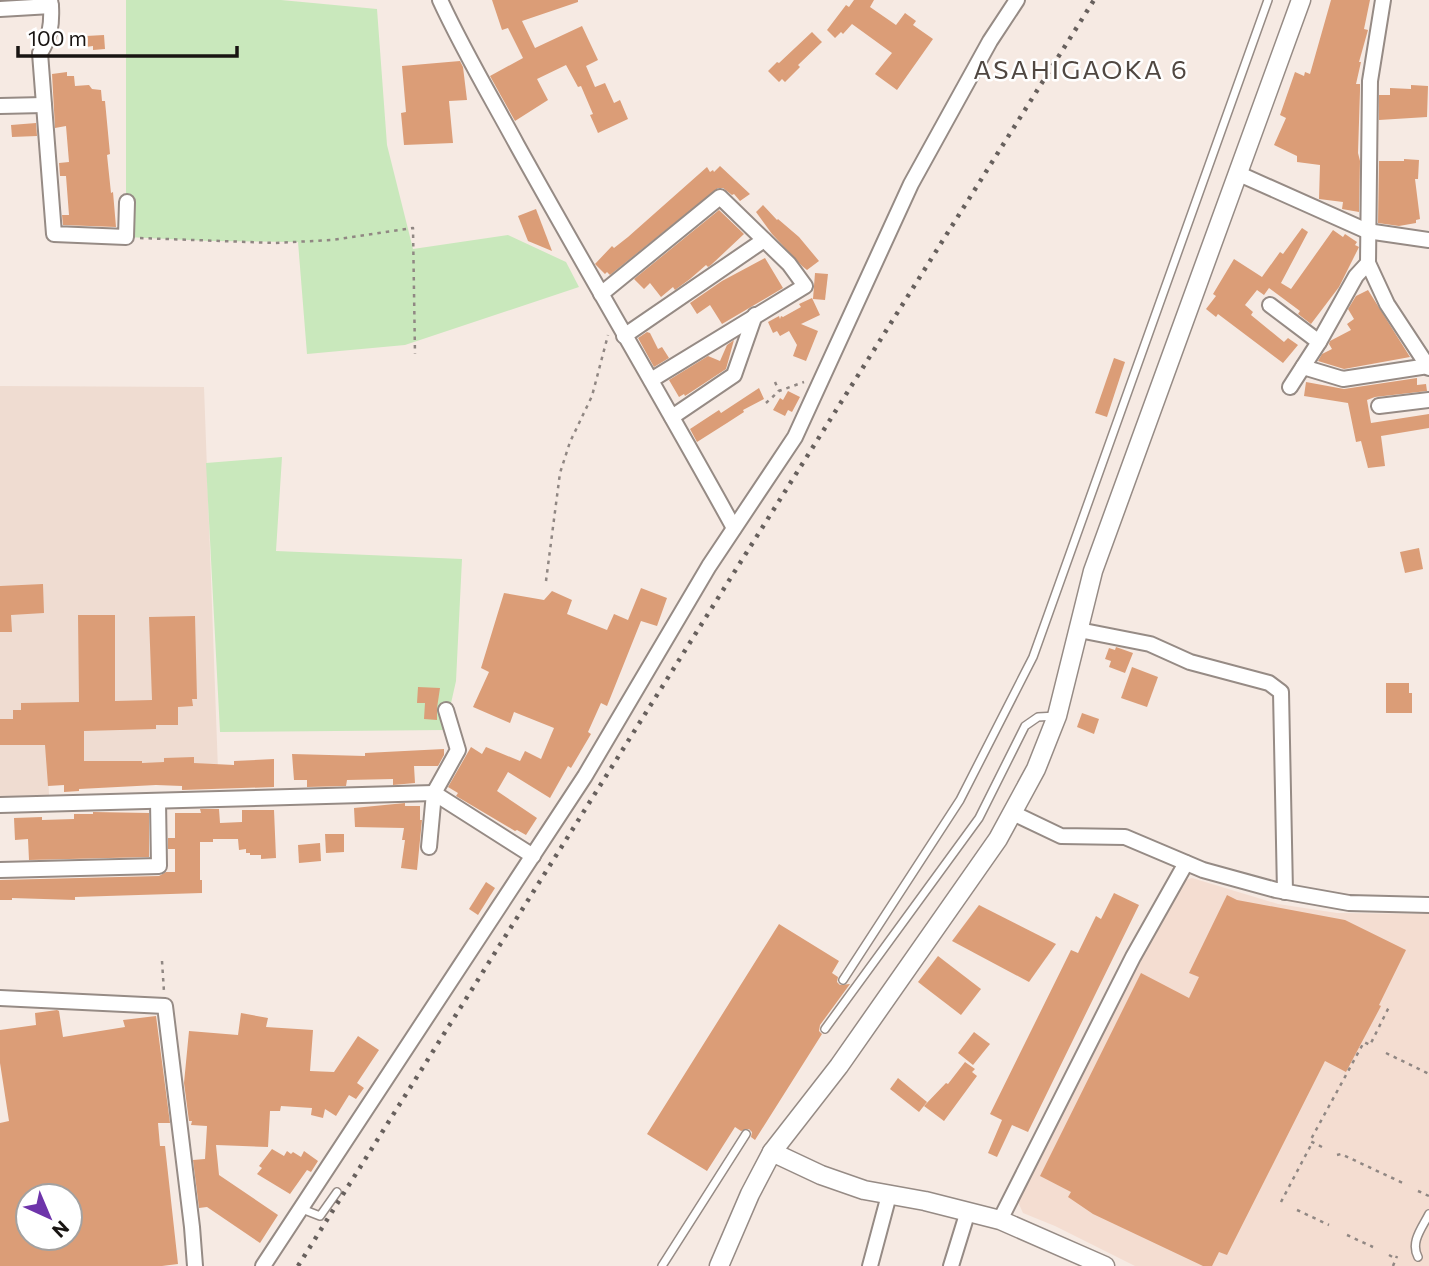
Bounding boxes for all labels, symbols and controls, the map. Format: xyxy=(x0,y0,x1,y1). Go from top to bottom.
scale bar xyxy=(18,14,236,58)
text: 100 m xyxy=(28,25,87,50)
district label: ASAHIGAOKA 6 xyxy=(973,53,1189,84)
north arrow xyxy=(14,1182,84,1252)
text: N xyxy=(48,1216,74,1243)

